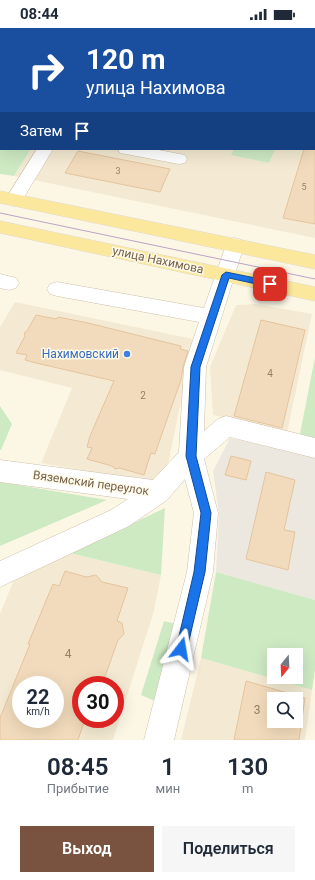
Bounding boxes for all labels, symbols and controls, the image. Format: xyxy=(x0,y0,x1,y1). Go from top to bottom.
text: 08:44 xyxy=(20,5,59,23)
text: 120 m xyxy=(86,43,165,76)
icon: right xyxy=(20,44,72,96)
text: улица Нахимова xyxy=(86,77,226,98)
icon: arrive xyxy=(71,120,93,142)
text: Затем xyxy=(20,122,63,140)
house number: 3 xyxy=(115,166,121,176)
house number: 5 xyxy=(301,182,307,192)
street label: улица Нахимова xyxy=(111,243,205,277)
pin xyxy=(253,267,287,301)
icon: arrive xyxy=(259,273,281,295)
place label: Нахимовский xyxy=(42,347,119,361)
marker: Нахимовский xyxy=(122,349,132,359)
house number: 4 xyxy=(267,368,273,379)
house number: 2 xyxy=(140,390,146,401)
street label: Вяземский переулок xyxy=(32,468,150,498)
position arrow xyxy=(160,628,202,670)
house number: 4 xyxy=(65,647,72,661)
north arrow xyxy=(267,648,303,684)
map controls xyxy=(267,648,303,728)
speed limit sign: 30 xyxy=(72,676,124,728)
text: 22 xyxy=(27,685,49,709)
button: search xyxy=(267,692,303,728)
house number: 3 xyxy=(254,703,260,717)
text: km/h xyxy=(26,706,50,717)
text: 08:45 xyxy=(47,753,109,781)
text: 1 xyxy=(161,753,175,781)
text: 130 xyxy=(227,753,268,781)
text: Прибытие xyxy=(47,781,109,796)
text: мин xyxy=(156,781,180,796)
text: m xyxy=(242,781,253,796)
button: Выход xyxy=(20,826,154,872)
button: Поделиться xyxy=(162,826,295,872)

